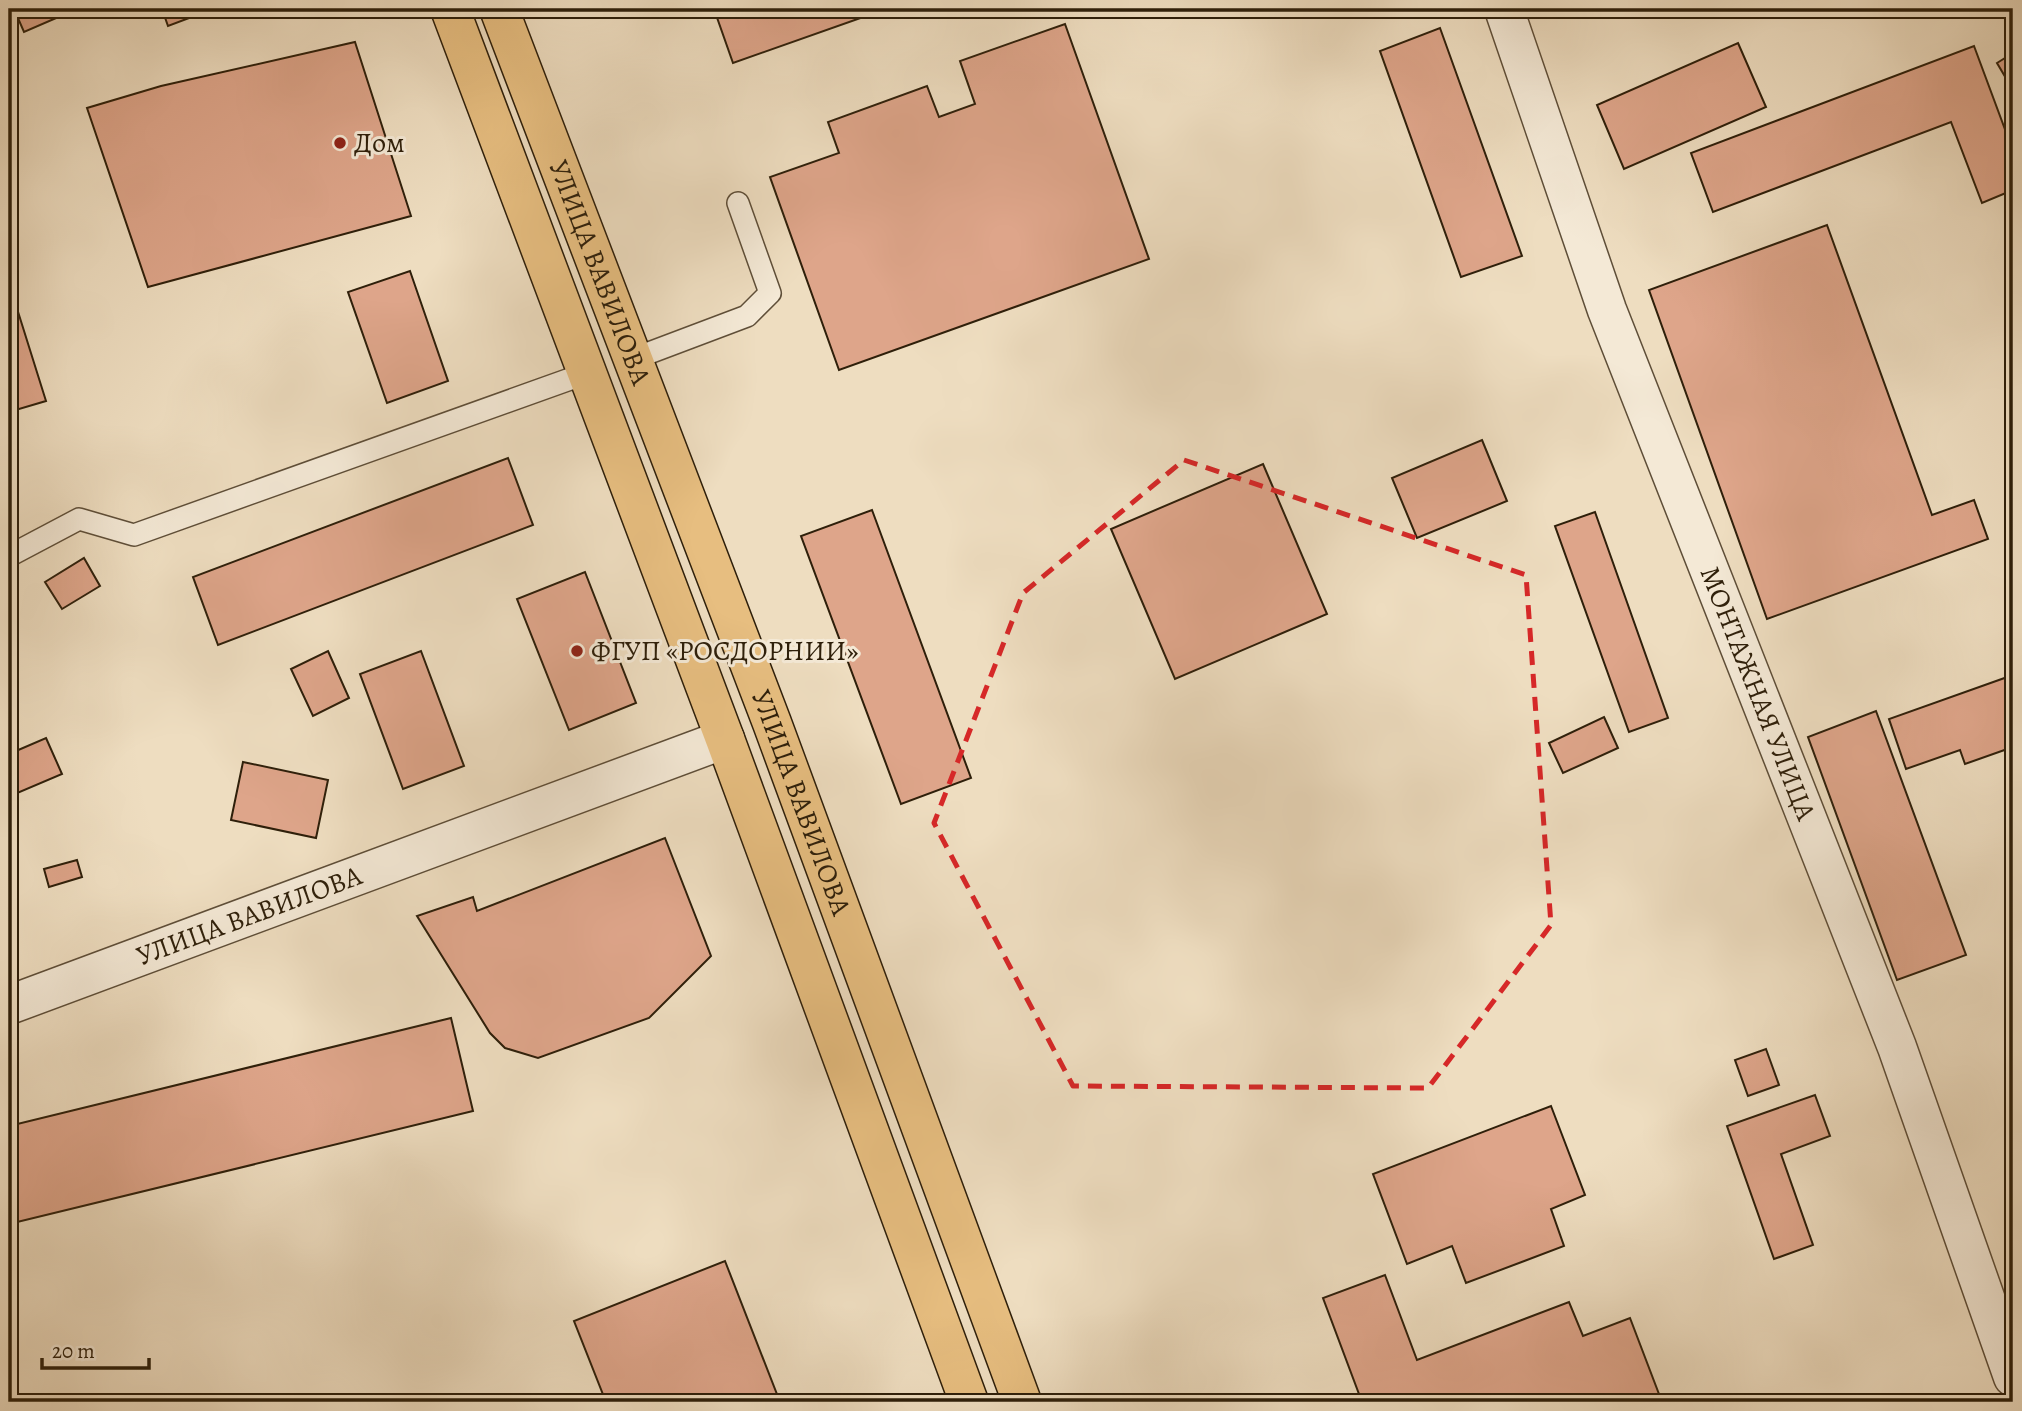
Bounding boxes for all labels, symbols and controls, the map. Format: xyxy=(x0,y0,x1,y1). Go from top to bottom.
place label: Дом xyxy=(354,124,405,162)
marker: Дом xyxy=(332,135,348,151)
street label: УЛИЦА ВАВИЛОВА xyxy=(539,155,660,391)
street label: МОНТАЖНАЯ УЛИЦА xyxy=(1691,561,1825,826)
place label: ФГУП «РОСДОРНИИ» xyxy=(591,632,858,670)
marker: ФГУП «РОСДОРНИИ» xyxy=(569,643,585,659)
street label: УЛИЦА ВАВИЛОВА xyxy=(742,684,860,921)
street label: УЛИЦА ВАВИЛОВА xyxy=(131,856,368,975)
scale bar xyxy=(42,1327,149,1371)
text: 20 m xyxy=(52,1337,95,1365)

